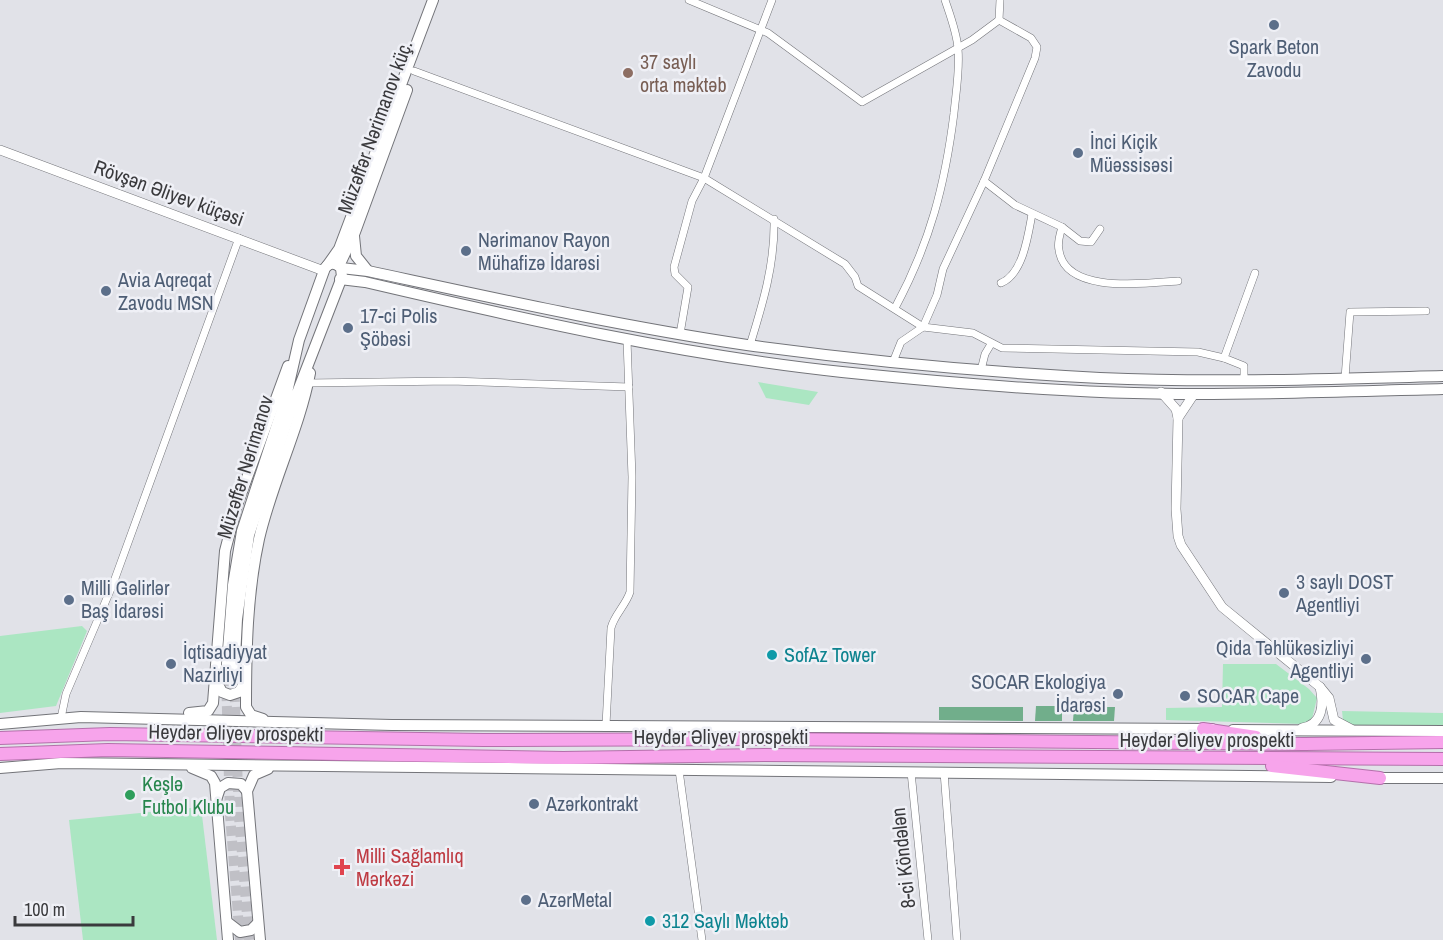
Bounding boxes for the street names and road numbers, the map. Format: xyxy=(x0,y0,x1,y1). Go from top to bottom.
street label: Müzəffər Nərimanov küç. xyxy=(331,36,418,217)
street label: Rövşən Əliyev küçəsi xyxy=(90,153,248,232)
street label: Müzəffər Nərimanov xyxy=(210,391,279,542)
street label: Heydər Əliyev prospekti xyxy=(148,717,324,748)
street label: Heydər Əliyev prospekti xyxy=(633,723,809,750)
street label: Heydər Əliyev prospekti xyxy=(1119,726,1295,753)
street label: 8-ci Köndələn xyxy=(884,806,921,910)

